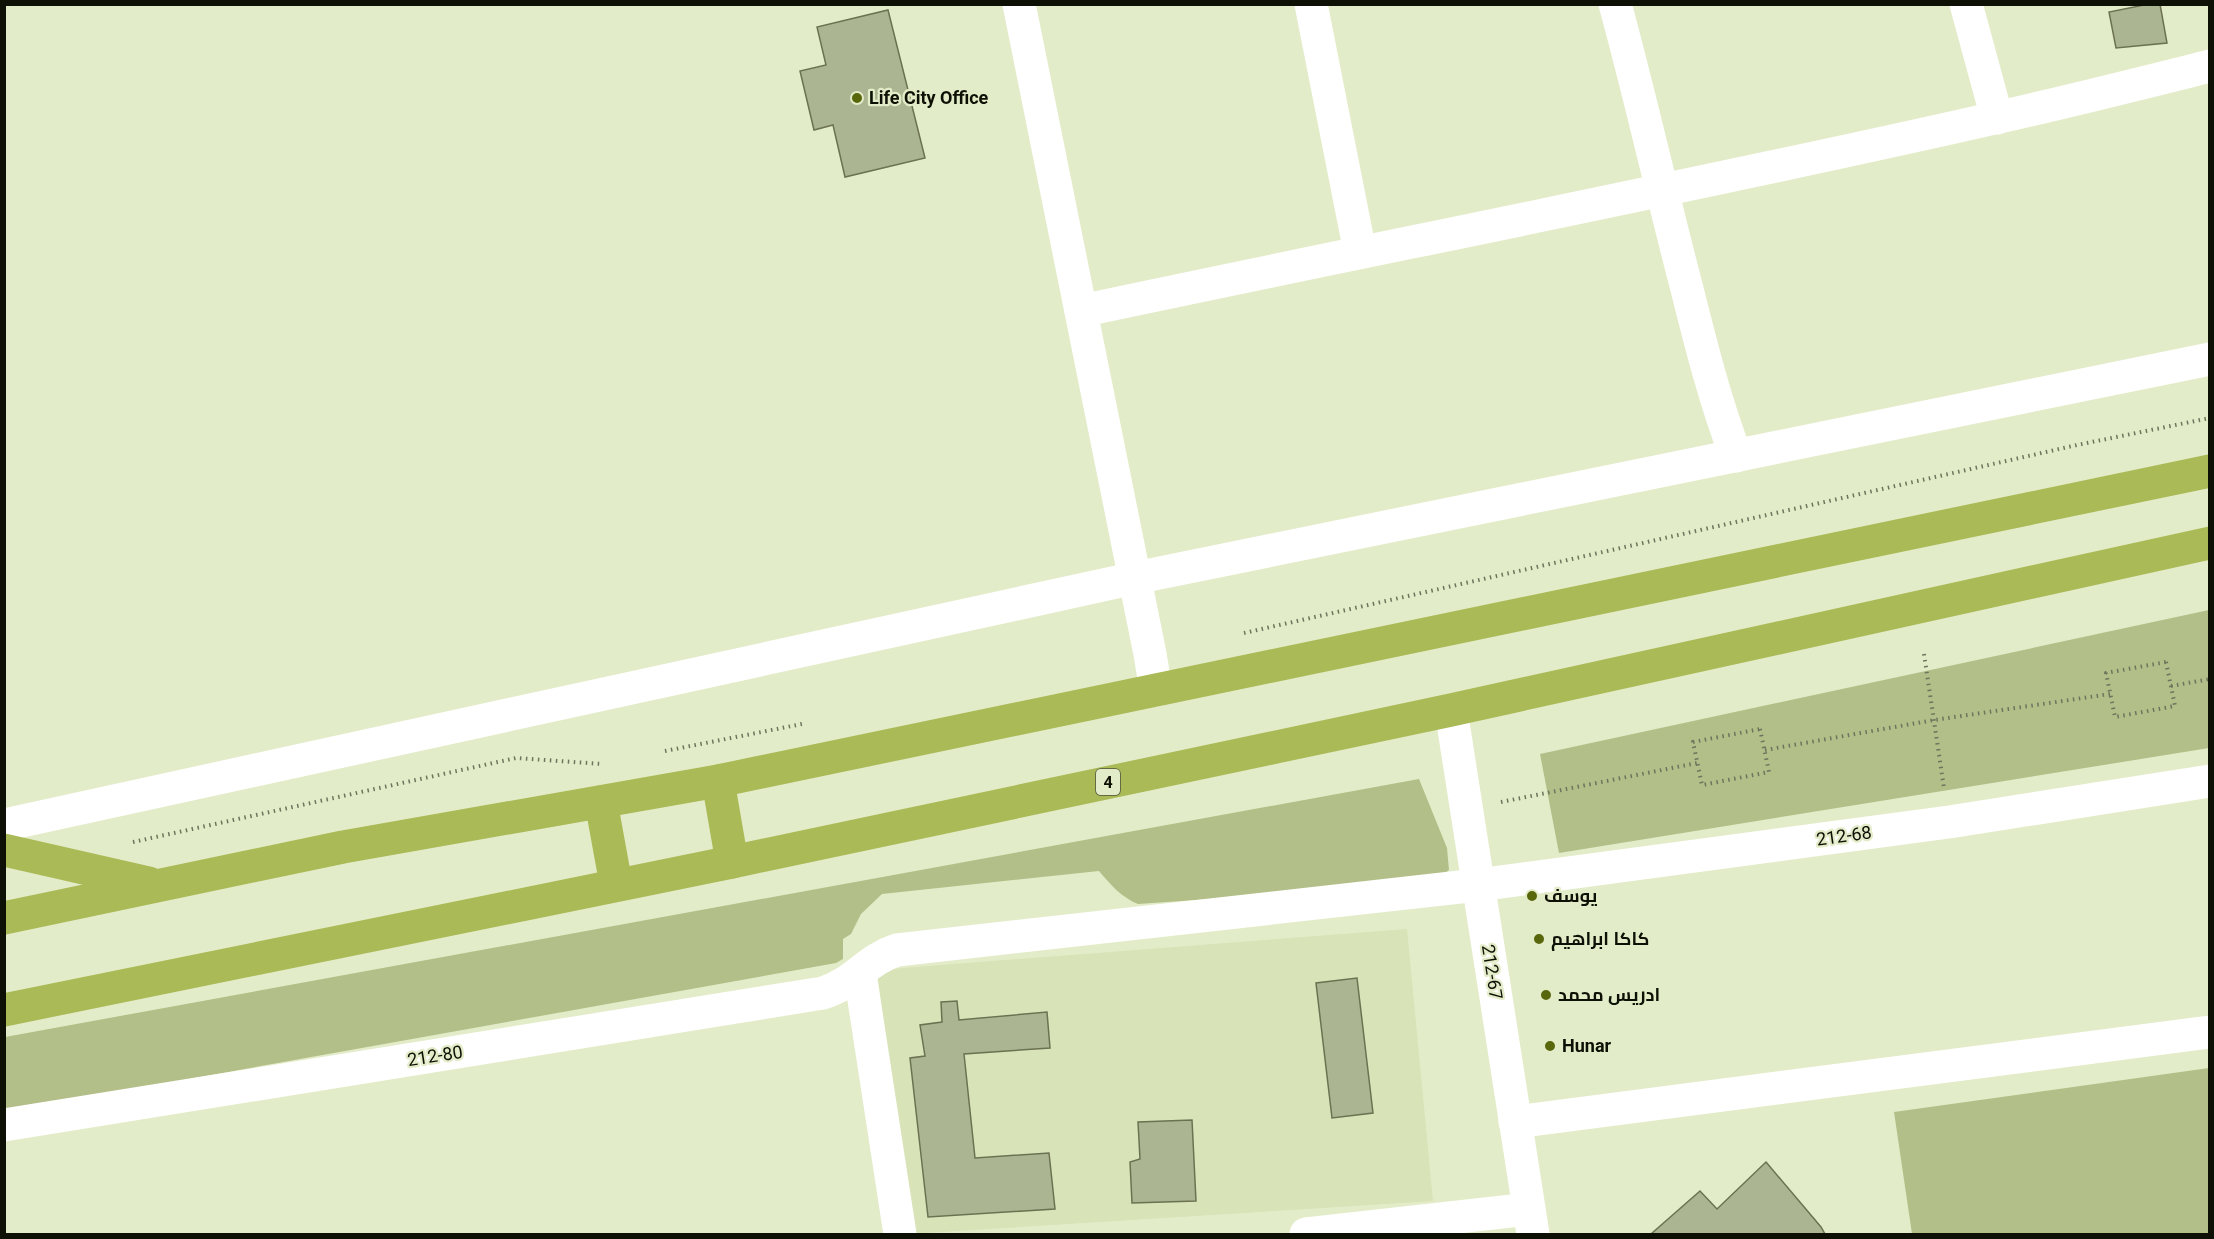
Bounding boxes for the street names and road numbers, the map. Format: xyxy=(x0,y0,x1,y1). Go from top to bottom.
road number: 4 xyxy=(1096,769,1120,795)
street label: 212-68 xyxy=(1815,821,1873,850)
street label: 212-67 xyxy=(1478,943,1507,1001)
street label: 212-80 xyxy=(406,1041,464,1070)

